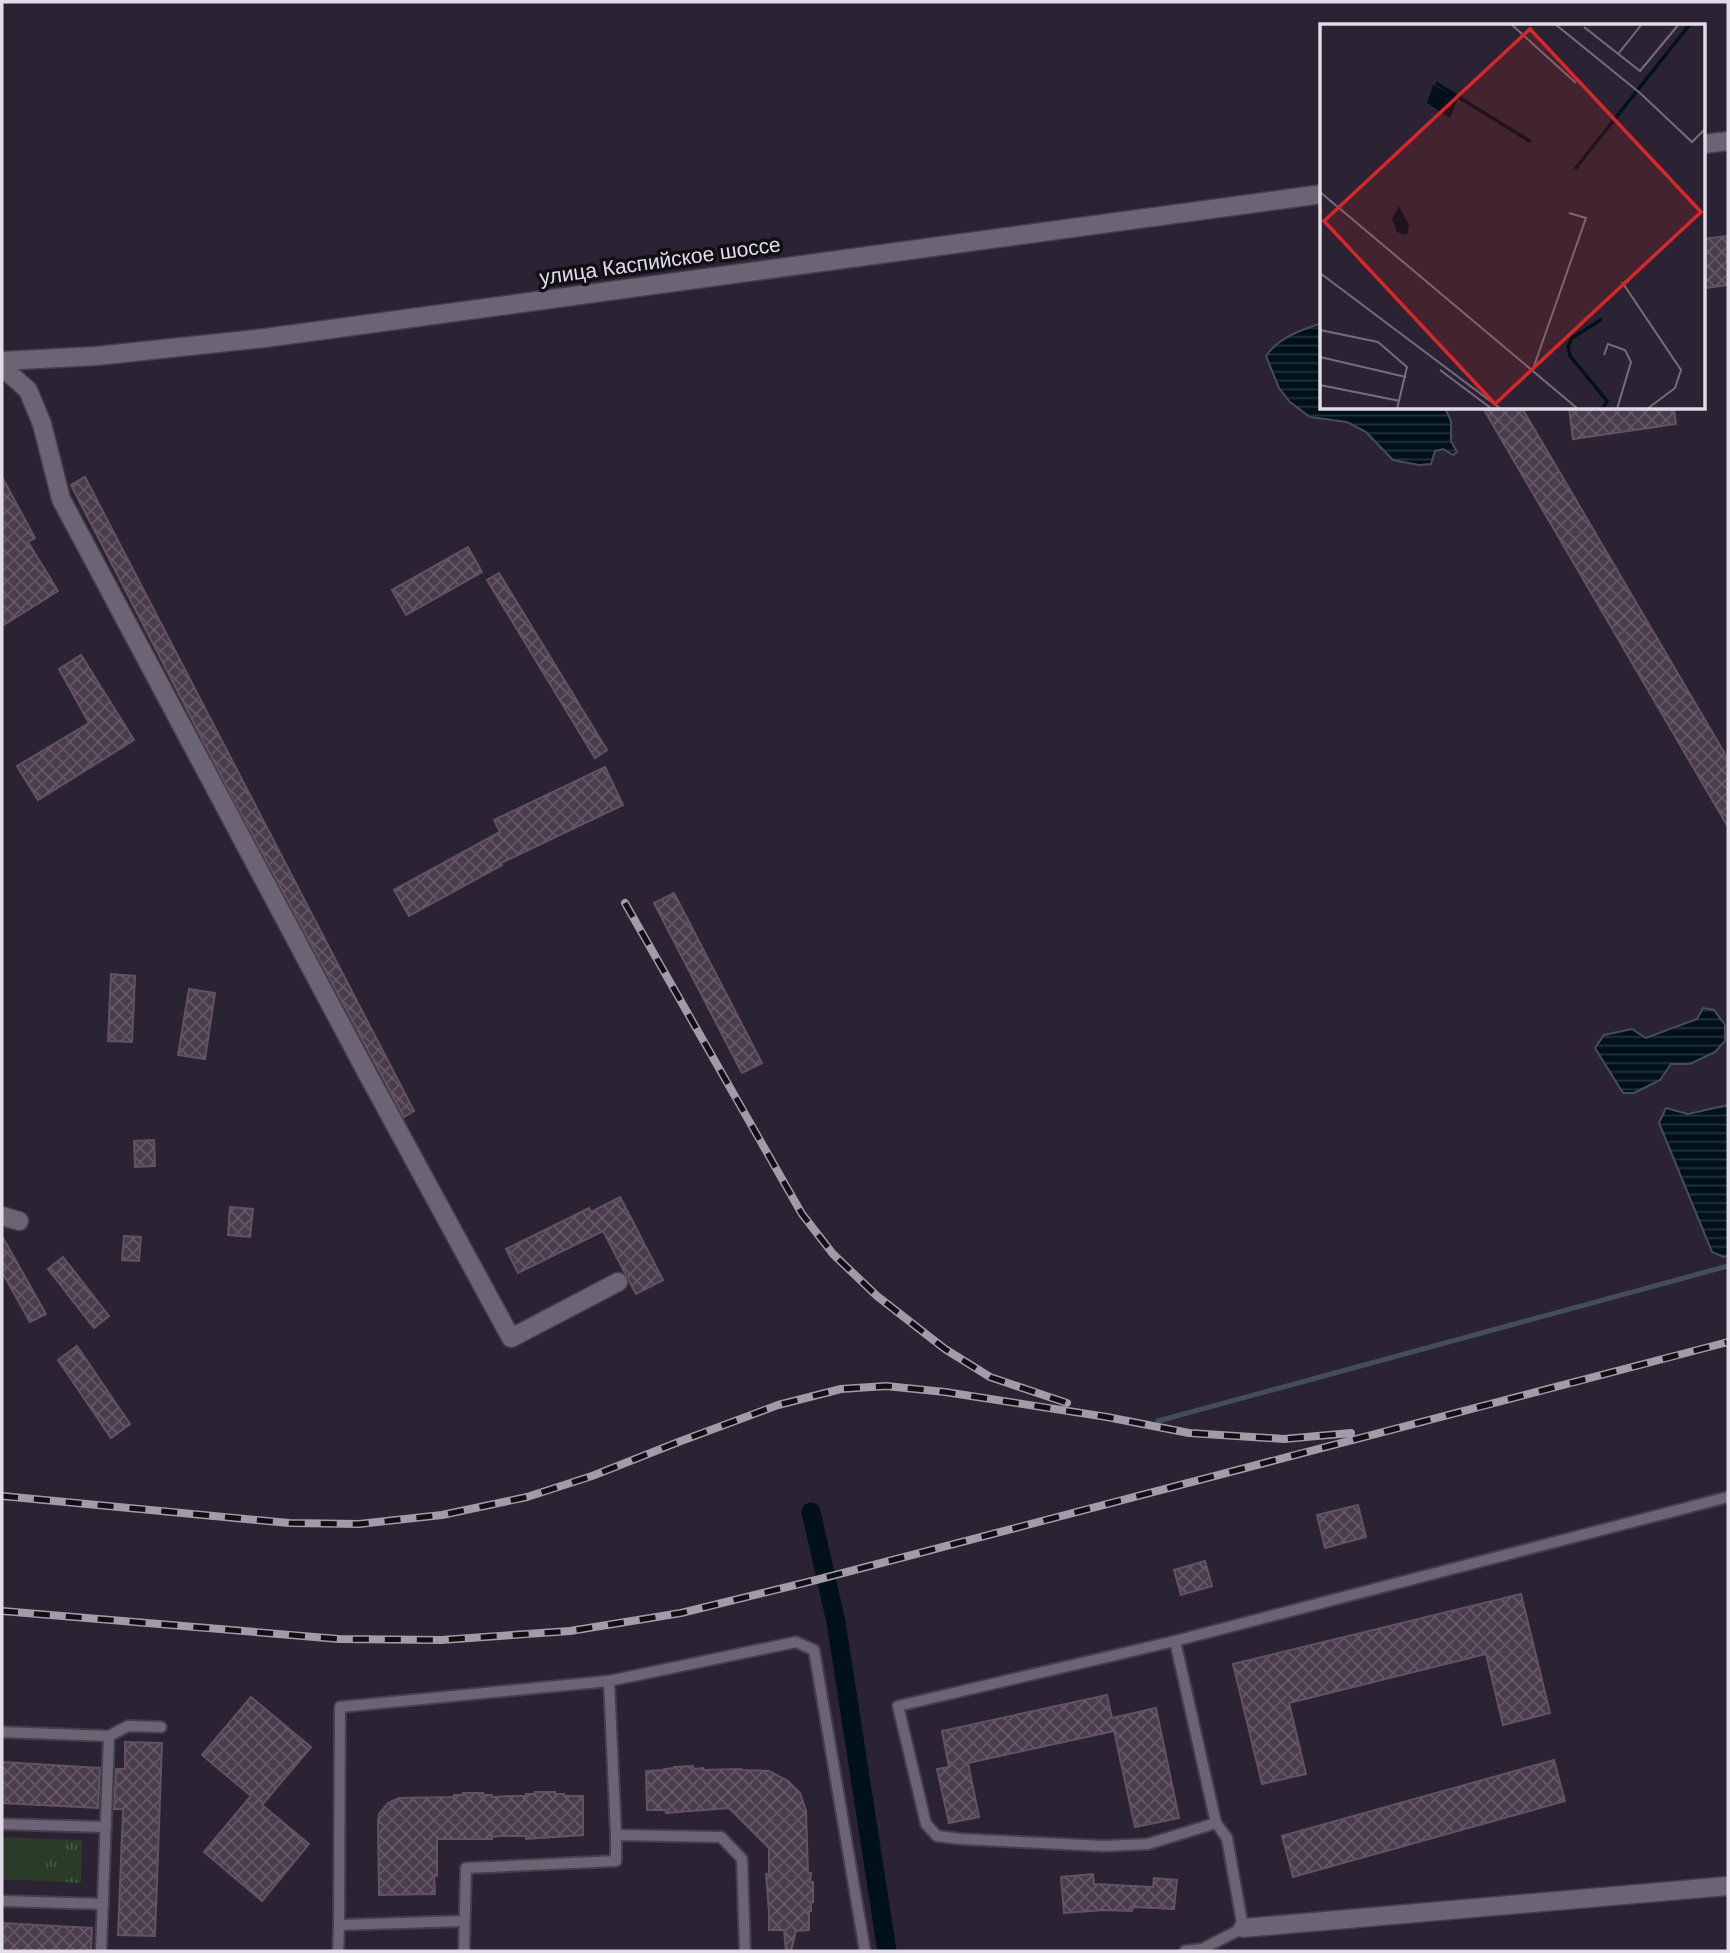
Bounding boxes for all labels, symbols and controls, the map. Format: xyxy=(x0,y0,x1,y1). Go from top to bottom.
inset map xyxy=(1320,24,1706,410)
street label: улица Каспийское шоссе xyxy=(538,232,782,289)

